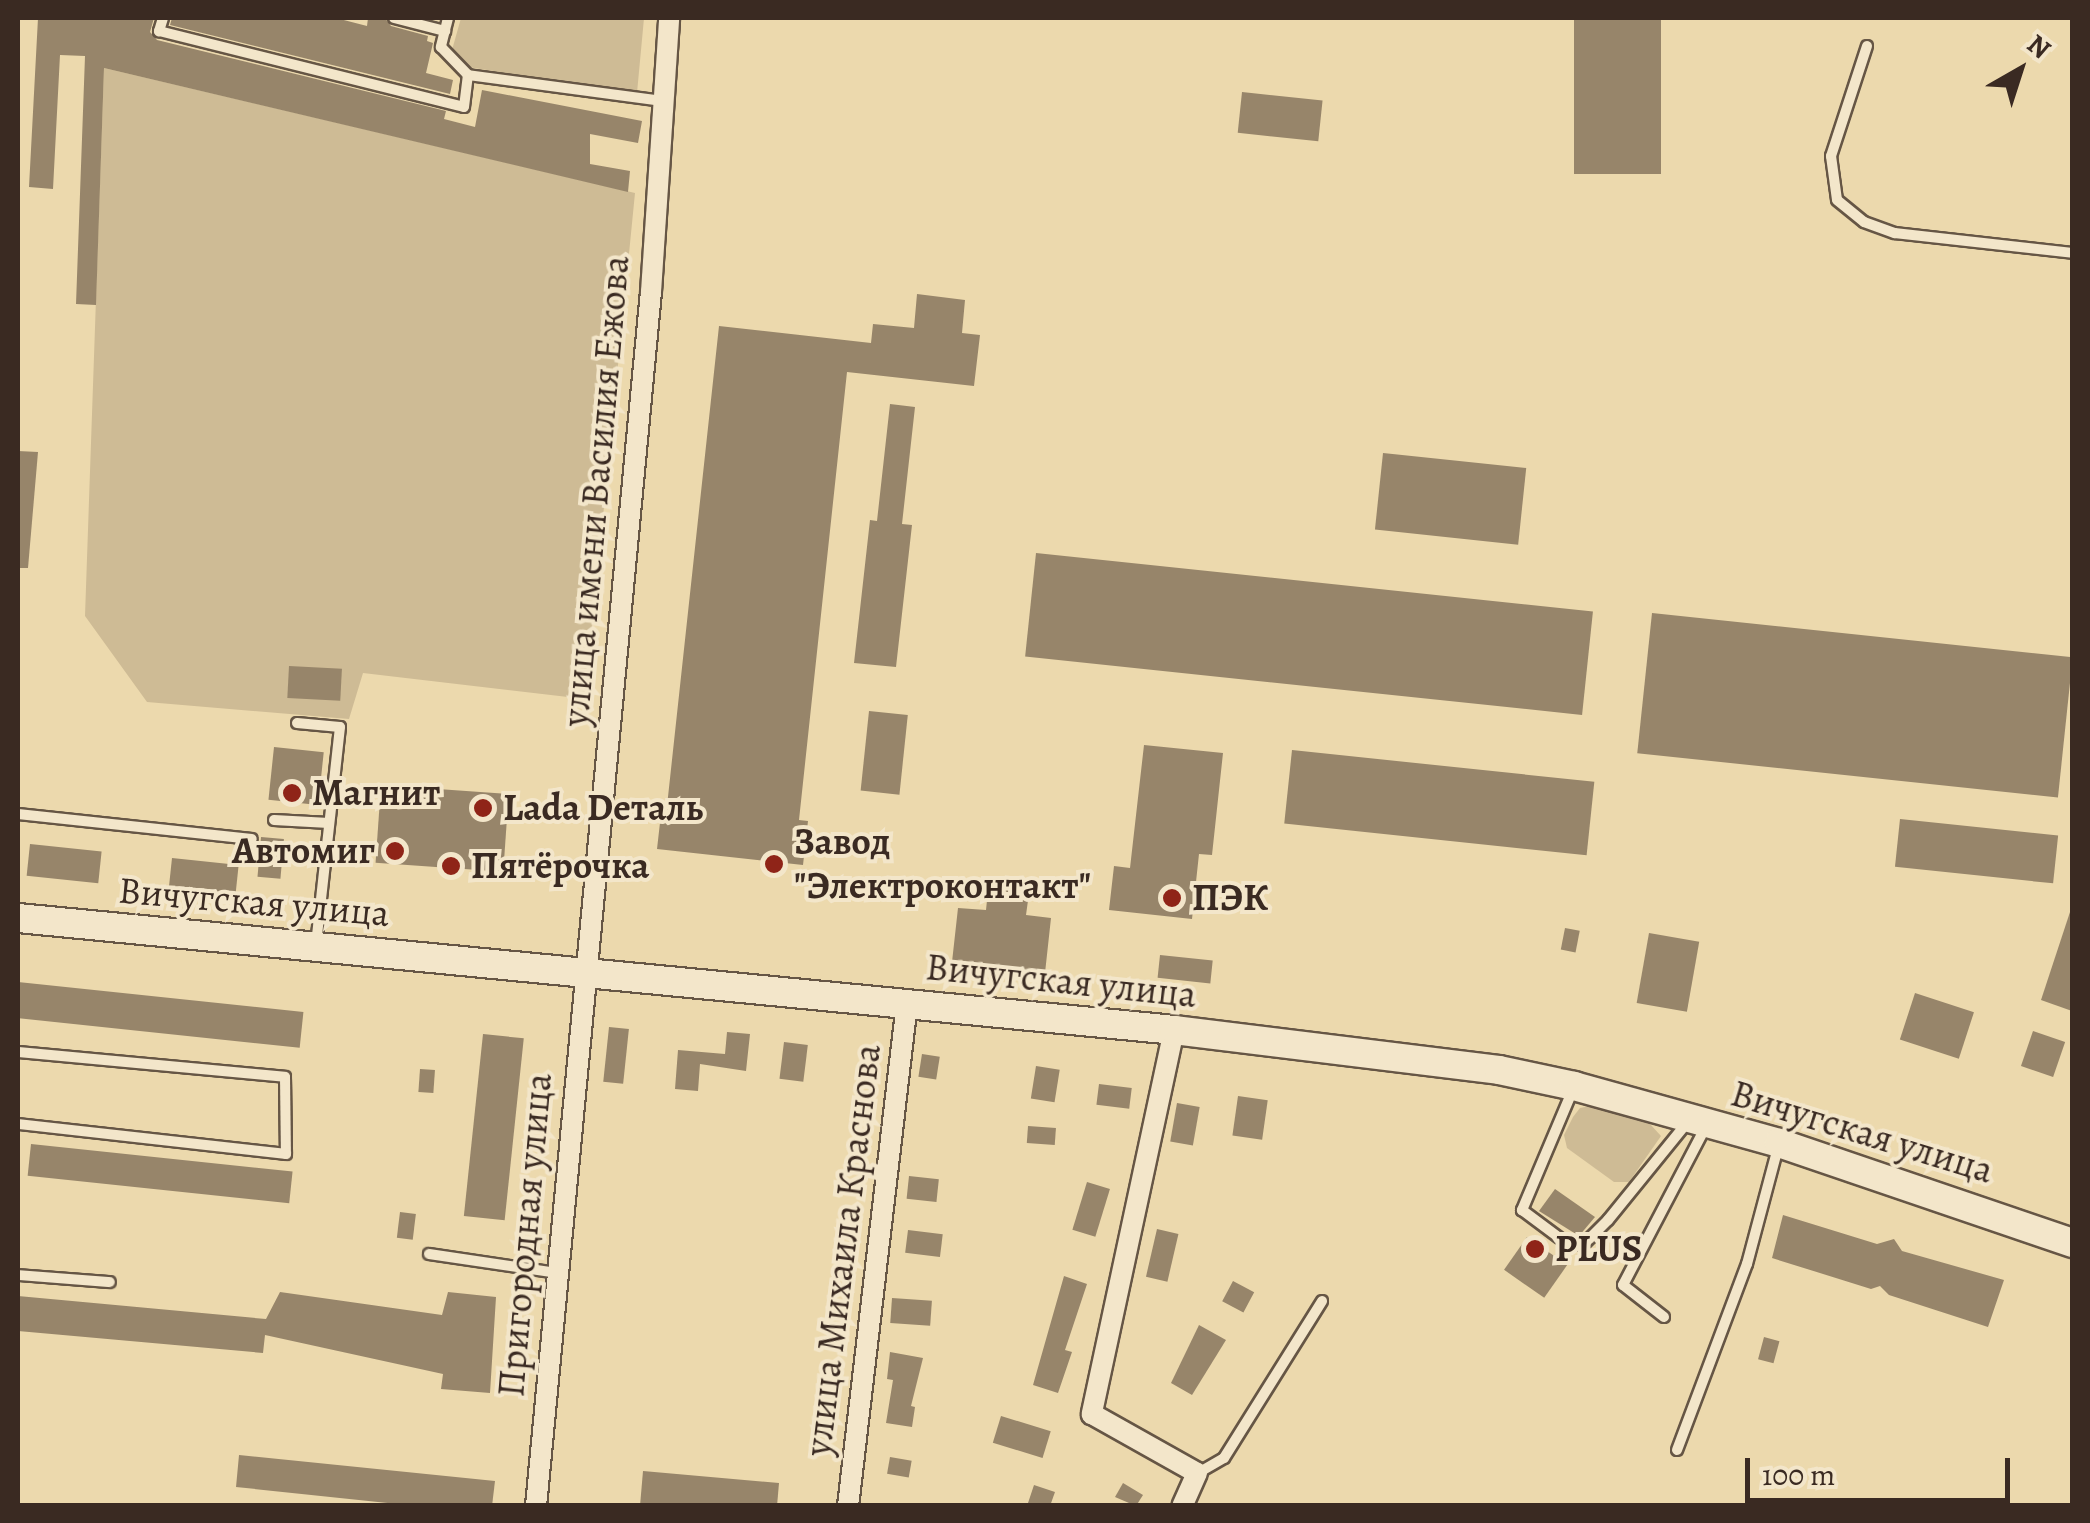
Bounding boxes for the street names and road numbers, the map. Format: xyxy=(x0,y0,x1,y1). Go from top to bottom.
street label: улица имени Василия Ежова xyxy=(553,254,639,728)
street label: Вичугская улица xyxy=(117,867,391,937)
street label: Вичугская улица xyxy=(924,944,1198,1018)
street label: улица Михаила Краснова xyxy=(795,1041,891,1459)
street label: Вичугская улица xyxy=(1725,1070,1999,1194)
street label: Пригородная улица xyxy=(488,1071,562,1399)

